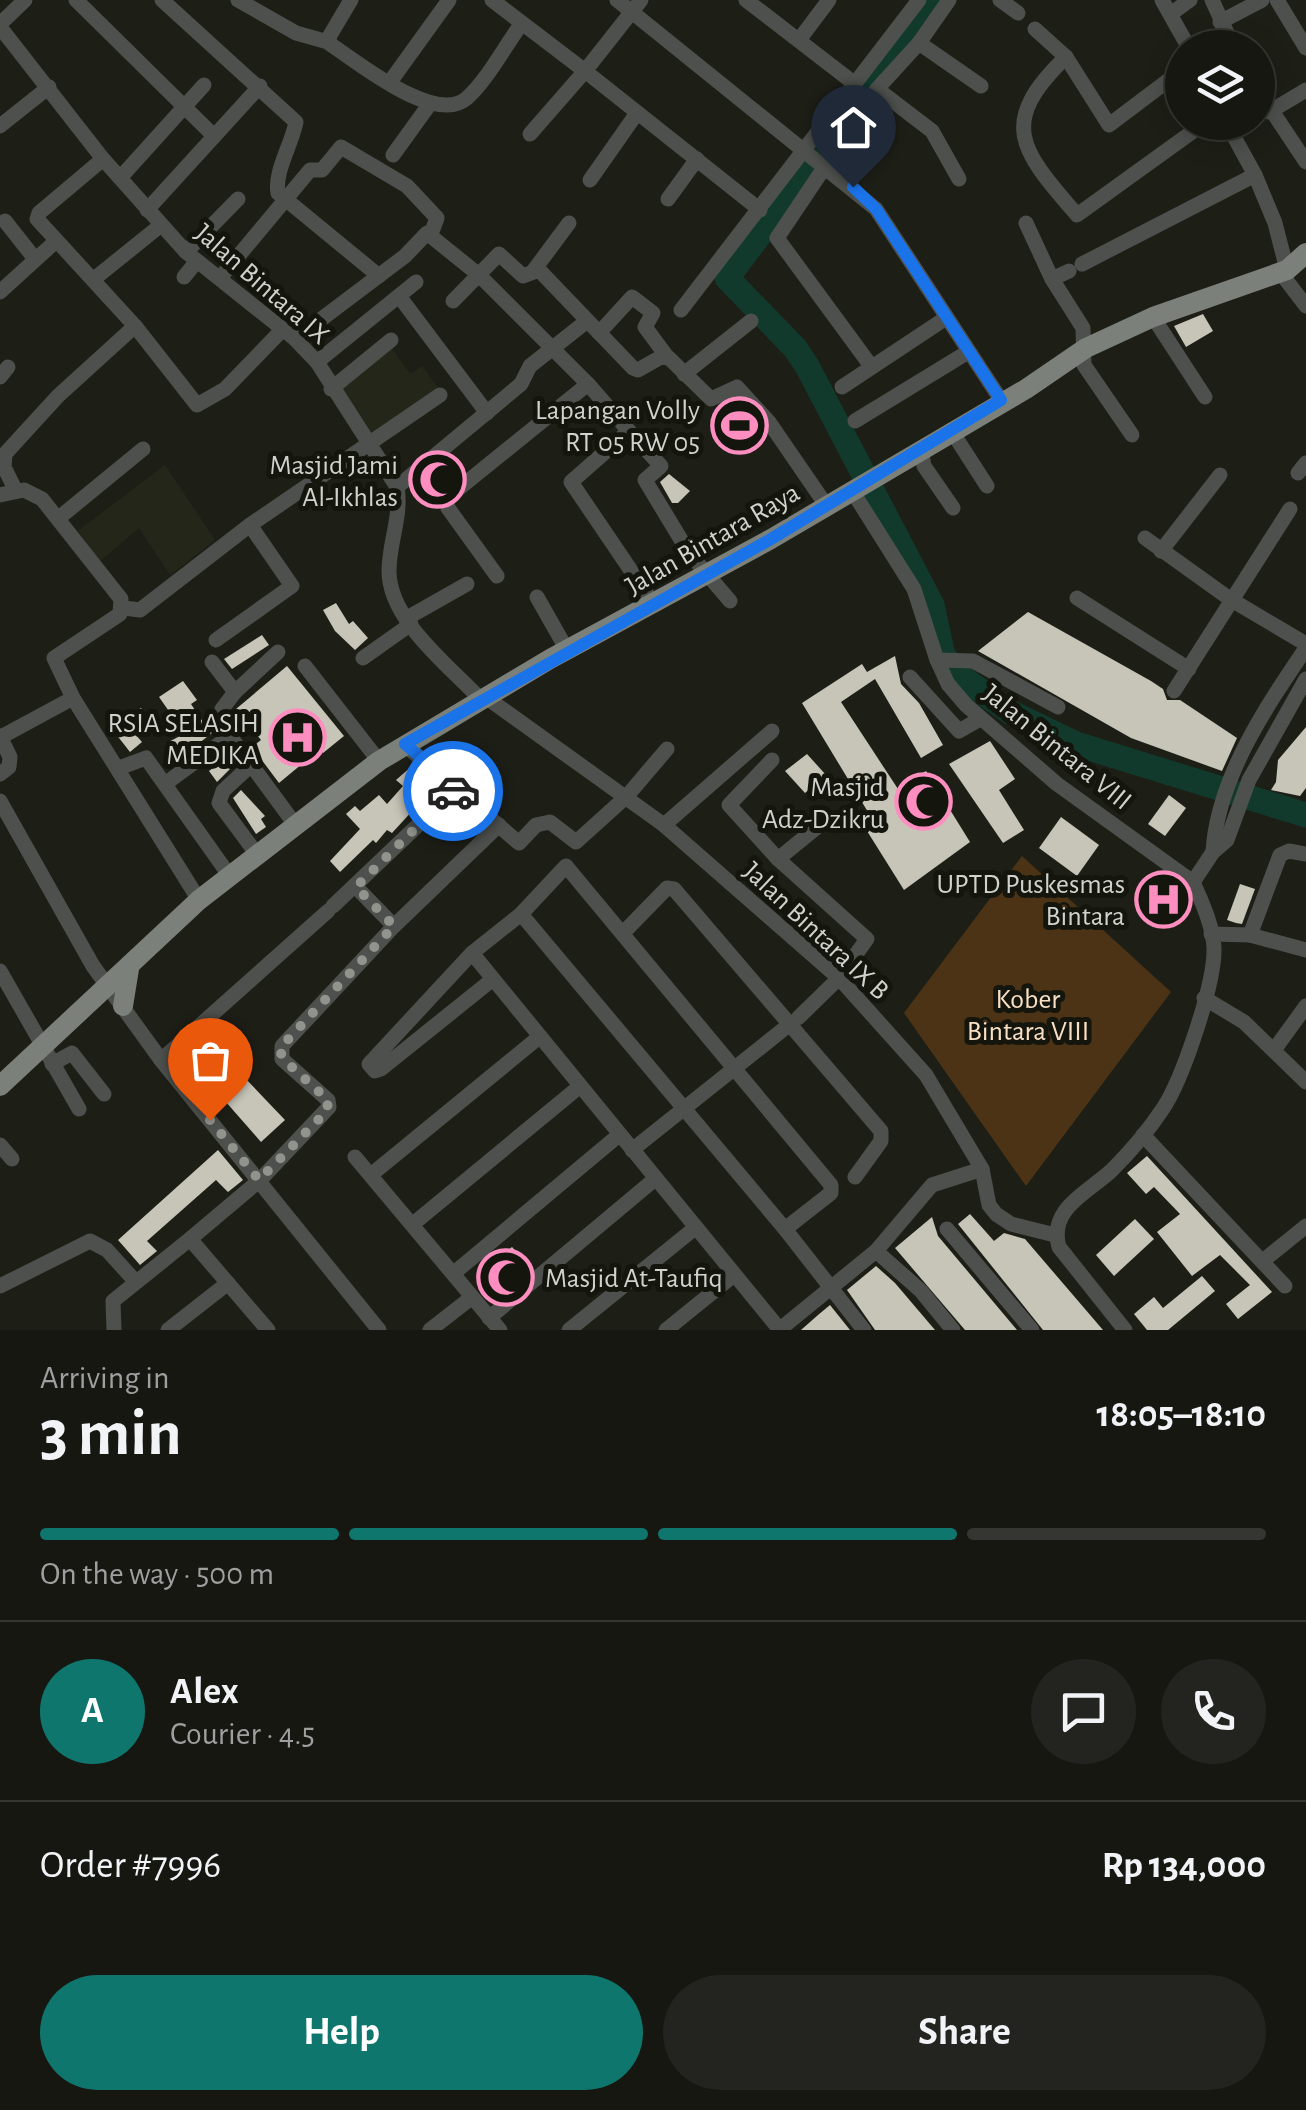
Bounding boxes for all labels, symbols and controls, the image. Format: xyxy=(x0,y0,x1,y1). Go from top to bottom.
map controls xyxy=(1165,30,1275,140)
button: layers xyxy=(1165,30,1275,140)
pin xyxy=(811,85,896,188)
icon: home xyxy=(826,100,881,155)
street label: Jalan Bintara IX xyxy=(189,219,334,350)
sports icon: Lapangan Volly RT 05 RW 05 xyxy=(709,395,769,455)
place label: Lapangan Volly RT 05 RW 05 xyxy=(535,397,700,457)
mosque icon: Masjid Jami Al-Ikhlas xyxy=(407,450,467,510)
place label: Masjid Jami Al-Ikhlas xyxy=(270,452,398,512)
street label: Jalan Bintara Raya xyxy=(621,479,805,601)
street label: Jalan Bintara VIII xyxy=(977,679,1136,816)
hospital icon: RSIA SELASIH MEDIKA xyxy=(268,708,328,768)
place label: RSIA SELASIH MEDIKA xyxy=(108,710,259,770)
courier xyxy=(403,741,503,841)
icon: car xyxy=(426,764,481,819)
mosque icon: Masjid Adz-Dzikru xyxy=(893,772,953,832)
place label: Masjid Adz-Dzikru xyxy=(762,774,884,834)
street label: Jalan Bintara IX B xyxy=(737,857,894,1006)
hospital icon: UPTD Puskesmas Bintara xyxy=(1134,869,1194,929)
place label: UPTD Puskesmas Bintara xyxy=(936,871,1125,931)
park label: Kober Bintara VIII xyxy=(967,986,1089,1046)
pin xyxy=(168,1018,253,1121)
icon: bag xyxy=(183,1033,238,1088)
mosque icon: Masjid At-Taufiq xyxy=(476,1247,536,1307)
place label: Masjid At-Taufiq xyxy=(545,1265,723,1293)
text: Arriving in xyxy=(40,1362,169,1394)
text: 18:05–18:10 xyxy=(1097,1396,1266,1434)
text: 3 min xyxy=(40,1402,182,1467)
text: On the way · 500 m xyxy=(40,1558,274,1590)
button: chat xyxy=(1031,1659,1136,1764)
button: phone xyxy=(1161,1659,1266,1764)
text: Alex xyxy=(170,1673,239,1711)
text: A xyxy=(81,1692,104,1730)
text: Courier · 4.5 xyxy=(170,1718,315,1750)
text: Order #7996 xyxy=(40,1847,221,1885)
text: Rp 134,000 xyxy=(1102,1847,1266,1885)
button: Help xyxy=(40,1975,643,2090)
button: Share xyxy=(663,1975,1266,2090)

